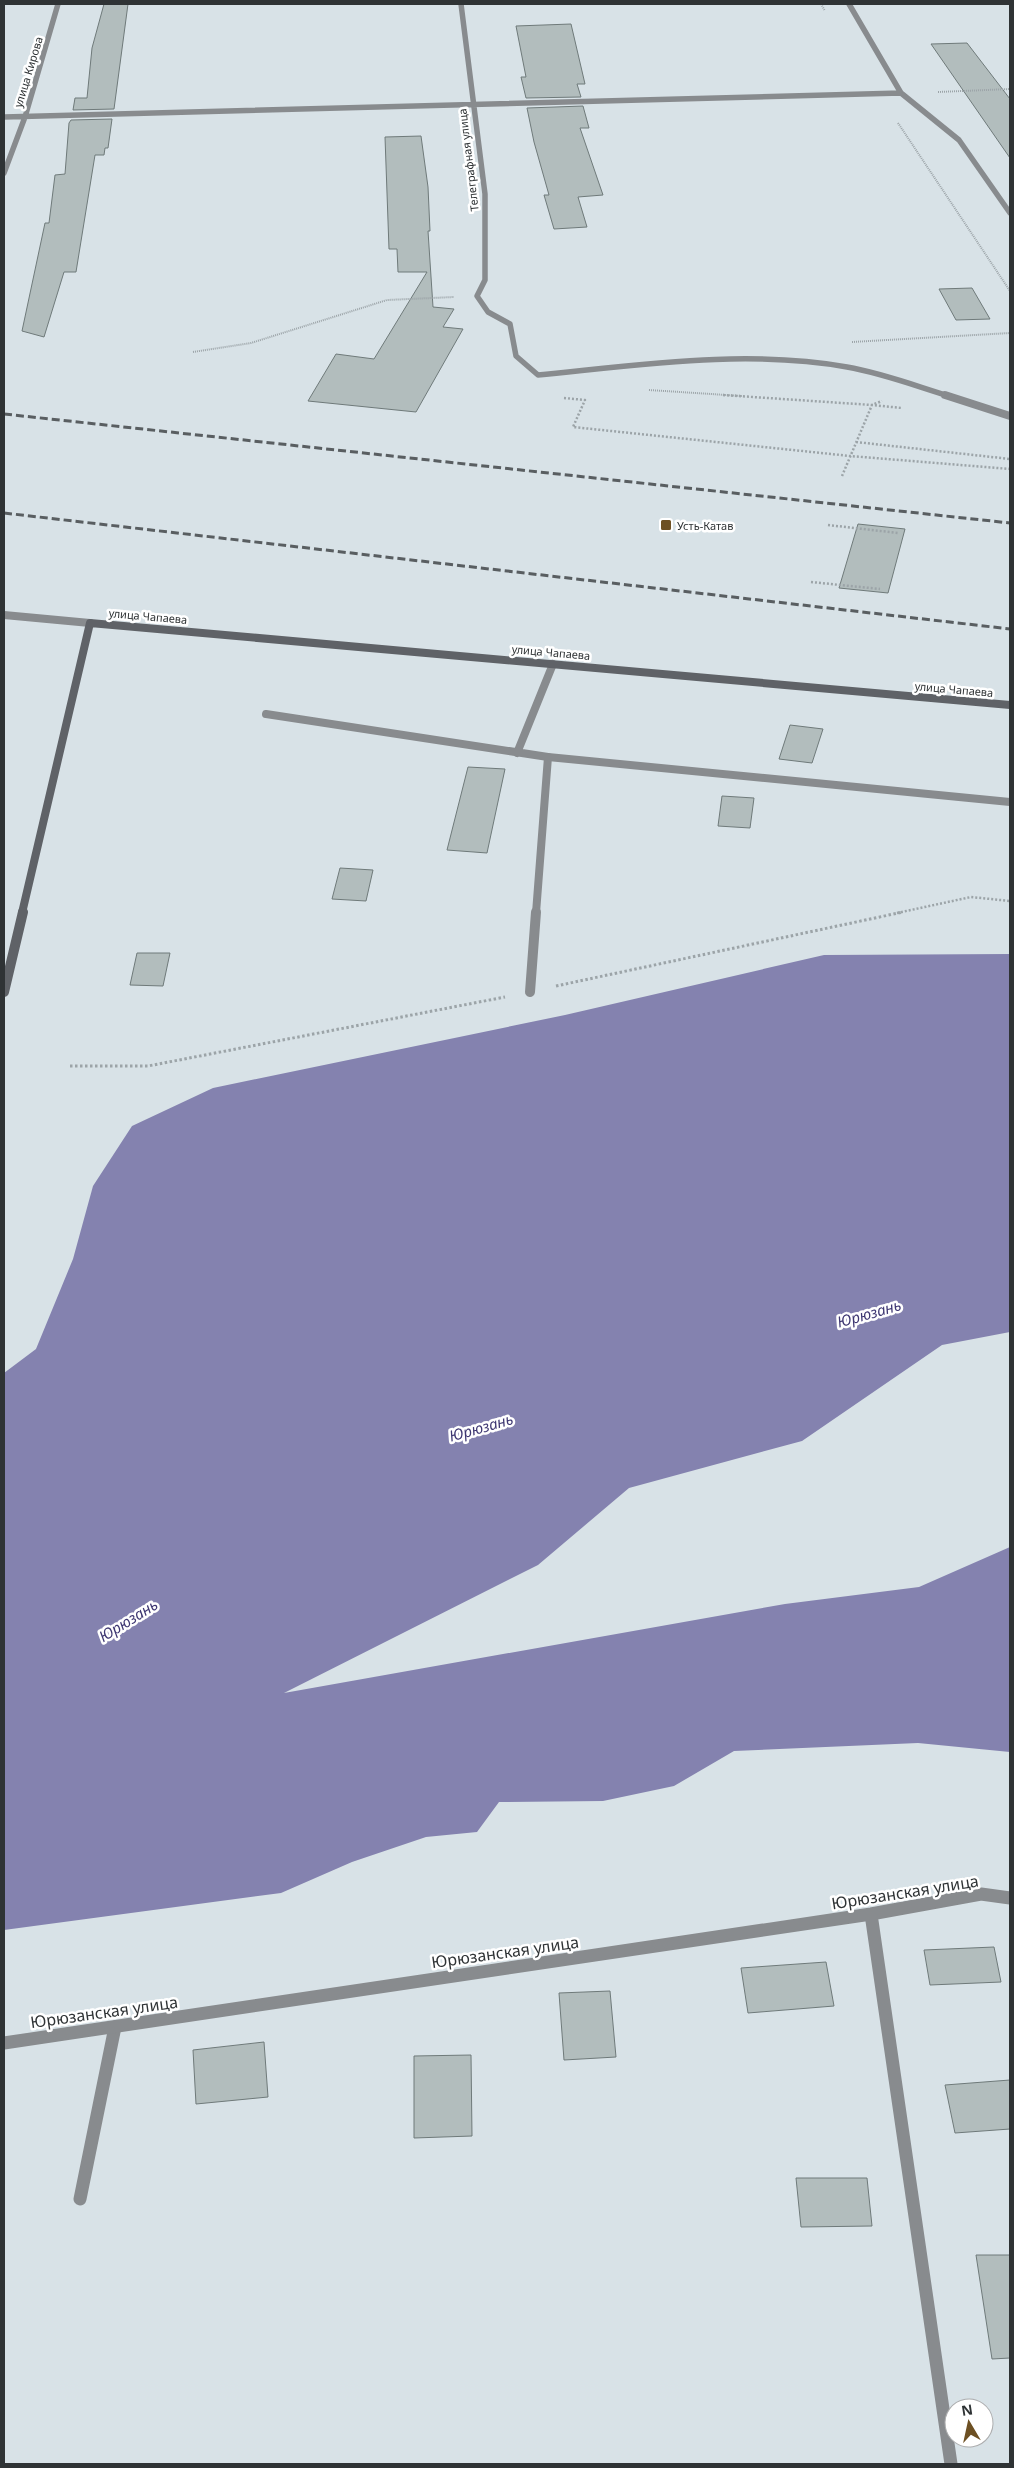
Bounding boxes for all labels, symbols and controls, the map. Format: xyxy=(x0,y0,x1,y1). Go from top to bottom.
street label: улица Кирова xyxy=(10,35,46,109)
street label: Телеграфная улица xyxy=(454,108,482,212)
marker: Усть-Катав xyxy=(659,518,673,532)
place label: Усть-Катав xyxy=(677,518,733,533)
street label: улица Чапаева xyxy=(108,605,188,627)
street label: улица Чапаева xyxy=(511,641,591,663)
street label: улица Чапаева xyxy=(914,678,994,700)
water label: Юрюзань xyxy=(835,1294,904,1332)
water label: Юрюзань xyxy=(447,1408,516,1446)
water label: Юрюзань xyxy=(95,1594,161,1646)
street label: Юрюзанская улица xyxy=(830,1870,980,1914)
street label: Юрюзанская улица xyxy=(430,1931,580,1973)
street label: Юрюзанская улица xyxy=(29,1991,179,2033)
north arrow xyxy=(944,2398,994,2448)
text: N xyxy=(960,2399,974,2420)

